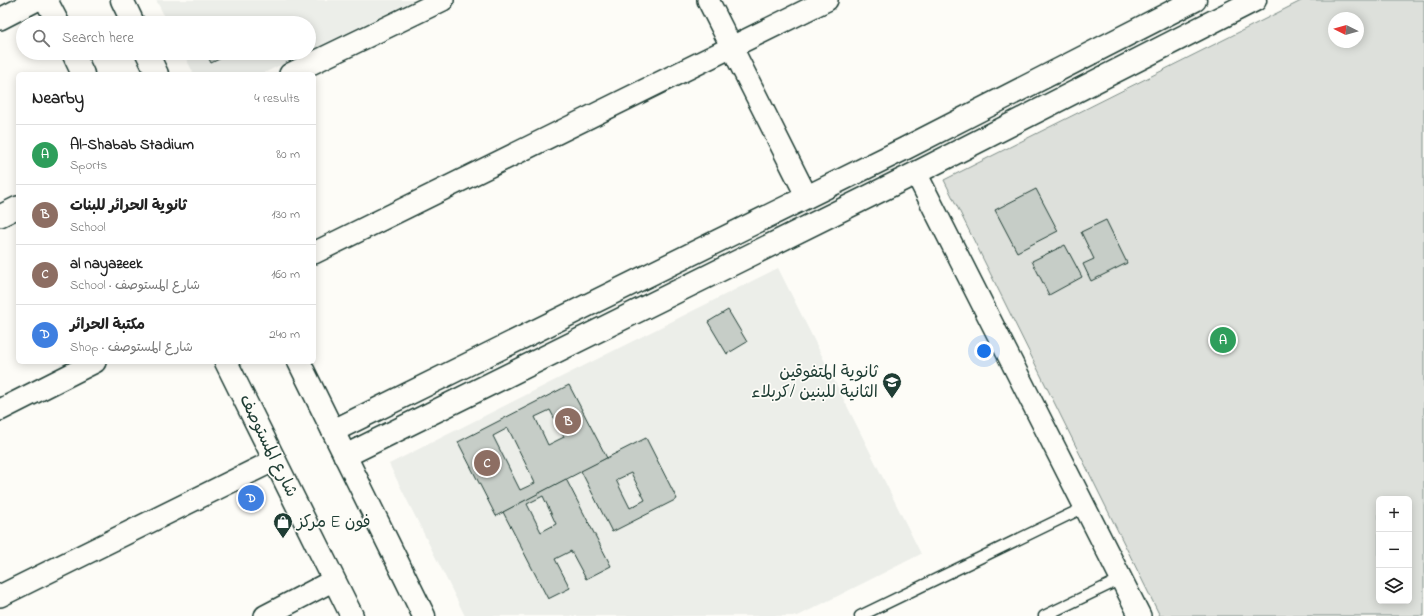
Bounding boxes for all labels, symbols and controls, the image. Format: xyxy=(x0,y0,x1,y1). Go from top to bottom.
north arrow xyxy=(1328,12,1364,48)
search box xyxy=(16,16,316,60)
icon: search xyxy=(30,27,52,49)
text: Search here xyxy=(62,27,134,49)
text: Nearby xyxy=(32,86,84,111)
text: 4 results xyxy=(254,89,300,108)
text: Al-Shabab Stadium xyxy=(70,134,194,156)
text: A xyxy=(41,145,49,164)
text: 80 m xyxy=(276,145,300,164)
text: Sports xyxy=(70,156,107,175)
text: ثانوية الحرائر للبنات xyxy=(70,195,186,217)
text: B xyxy=(41,205,49,224)
text: 130 m xyxy=(272,205,300,224)
text: School xyxy=(70,218,106,237)
text: al nayazeek xyxy=(70,253,143,275)
text: C xyxy=(41,265,49,284)
text: 160 m xyxy=(271,265,300,284)
text: School · شارع المستوصف xyxy=(70,276,200,295)
text: مكتبة الحرائر xyxy=(70,314,145,336)
text: D xyxy=(40,325,50,344)
text: 240 m xyxy=(269,325,300,344)
pin: A xyxy=(1210,325,1236,355)
text: Shop · شارع المستوصف xyxy=(70,338,193,357)
your location xyxy=(974,341,994,361)
place label: ثانوية المتفوقين الثانية للبنين /كربلاء xyxy=(751,360,879,405)
school or university icon: ثانوية المتفوقين الثانية للبنين /كربلاء xyxy=(881,371,903,399)
street label: شارع المستوصف xyxy=(232,390,304,502)
pin: B xyxy=(555,406,581,436)
pin: C xyxy=(474,448,500,478)
pin: D xyxy=(238,483,264,513)
map controls xyxy=(1376,496,1412,604)
button: + xyxy=(1376,496,1412,532)
place label: مركز E فون xyxy=(295,510,370,535)
shop icon: مركز E فون xyxy=(272,511,294,539)
button: − xyxy=(1376,532,1412,568)
button: layers xyxy=(1376,568,1412,604)

